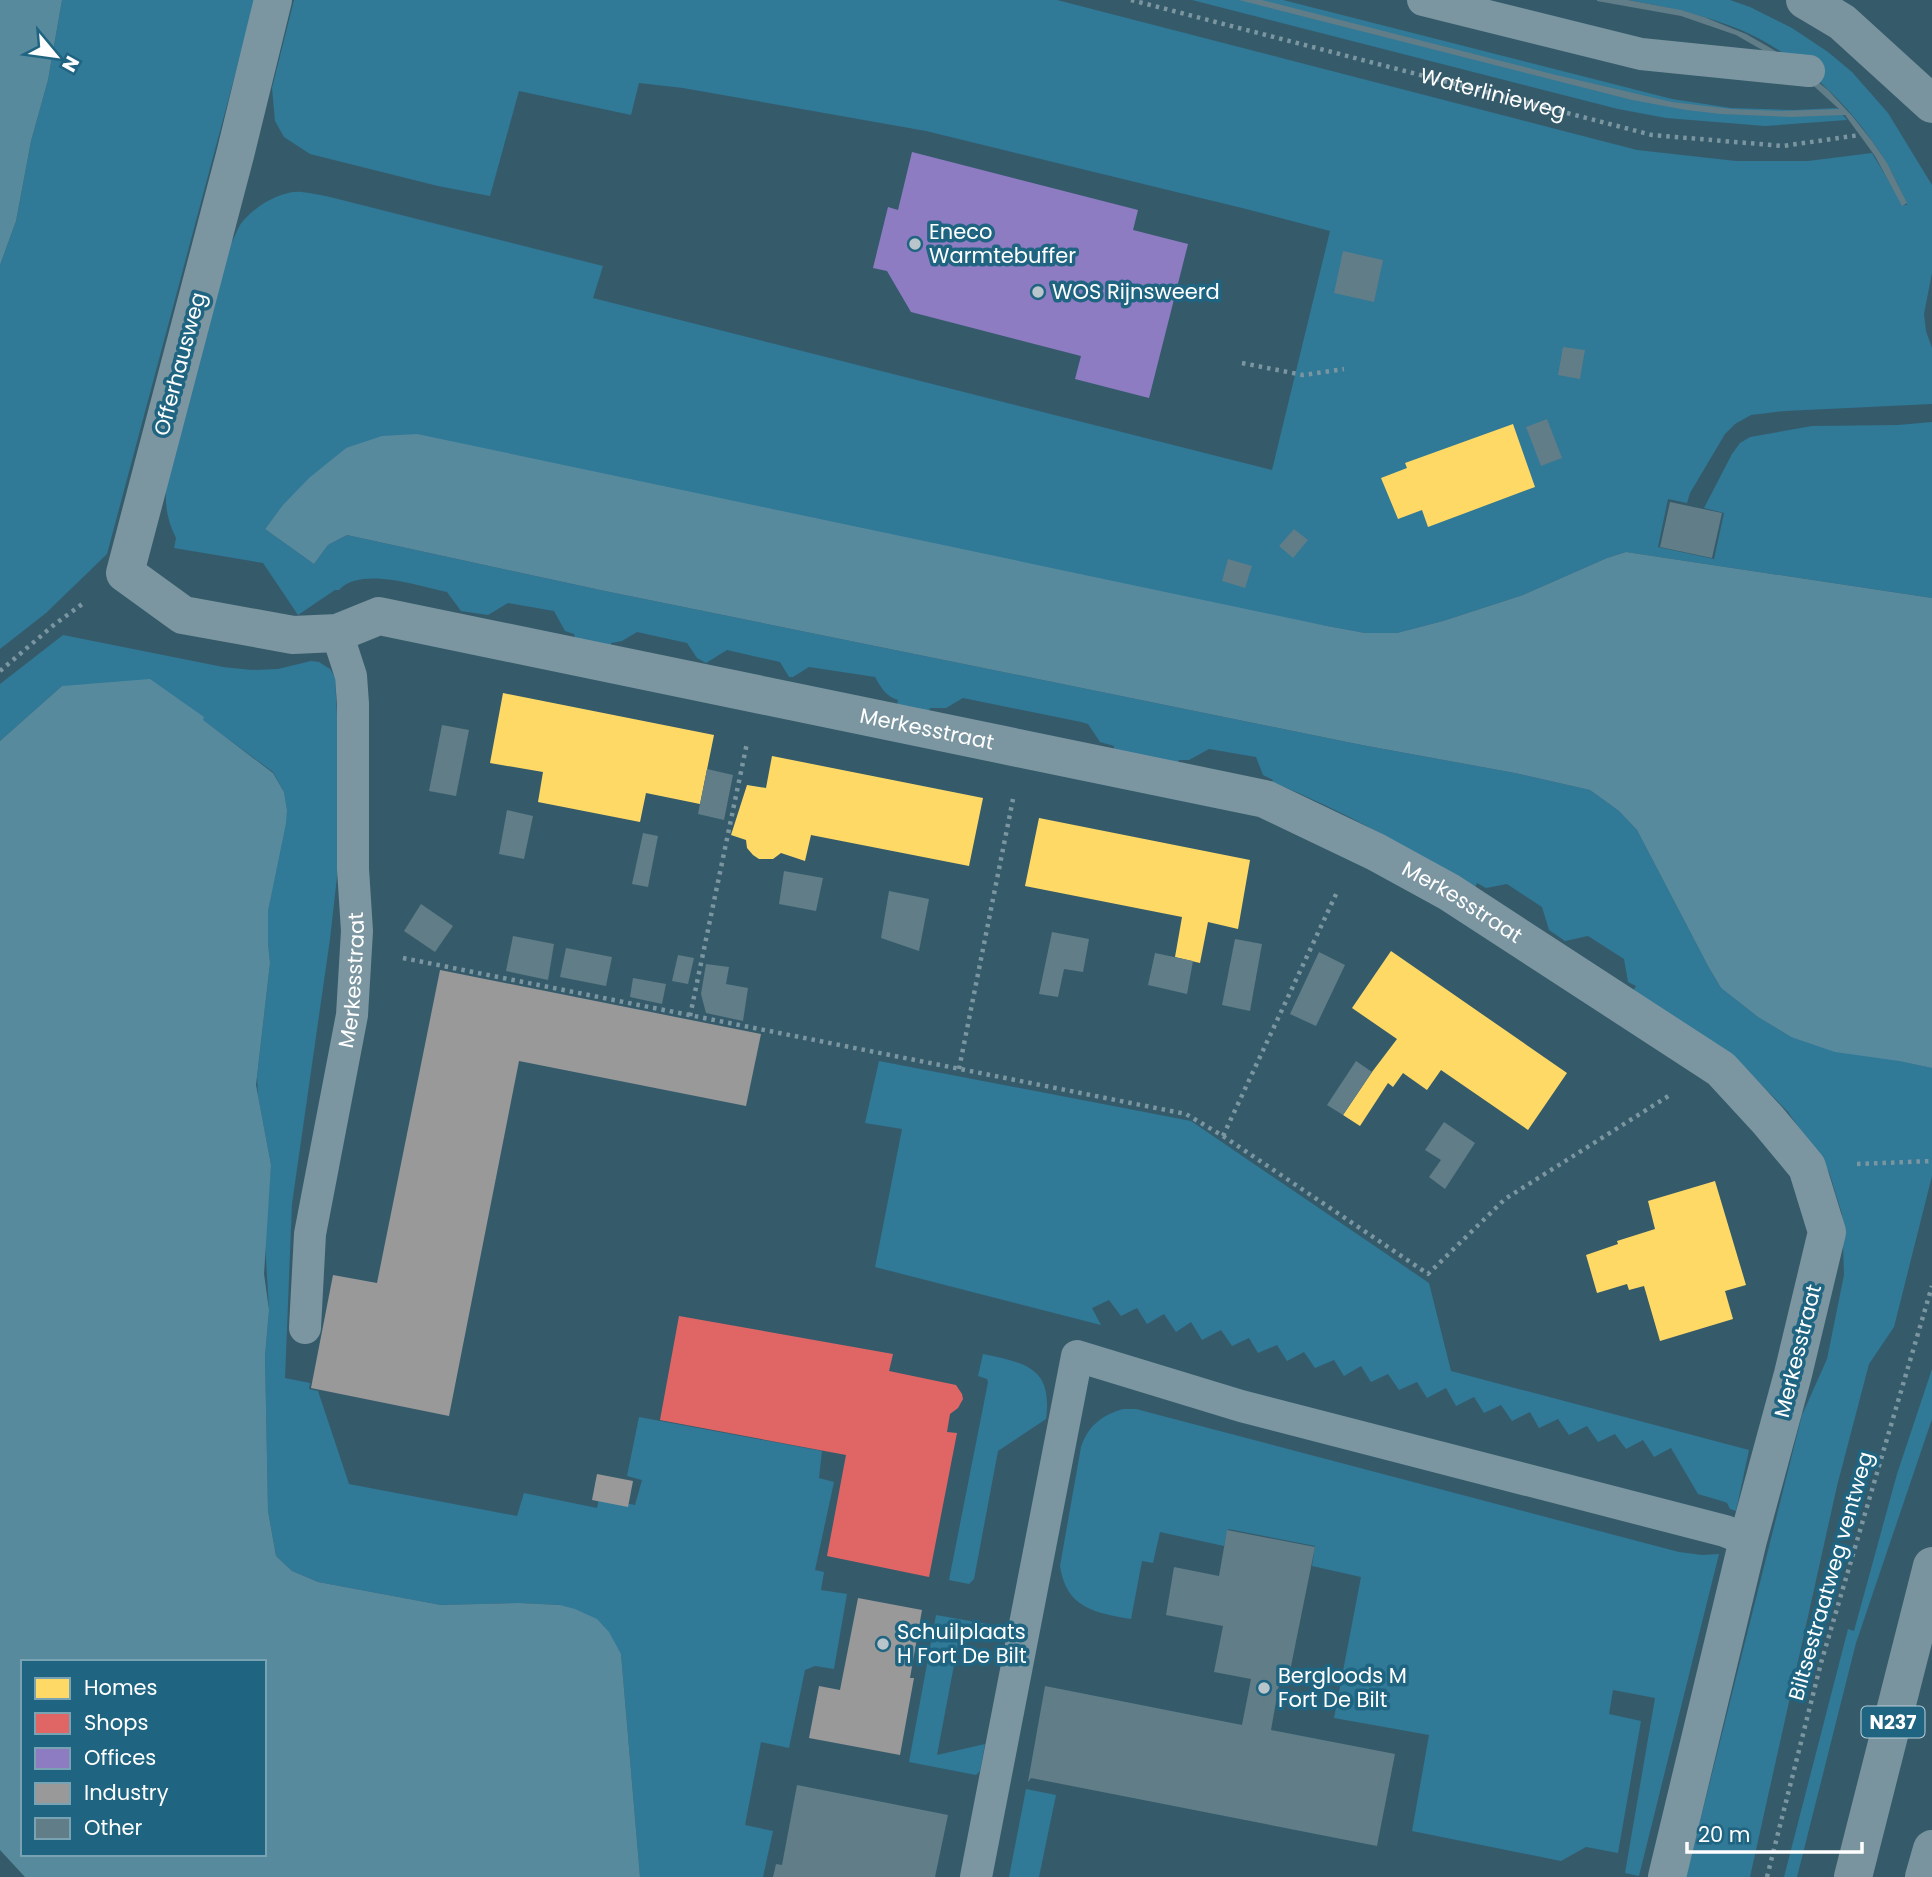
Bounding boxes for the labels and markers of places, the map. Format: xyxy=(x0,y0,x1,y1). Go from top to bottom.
place label: Eneco Warmtebuffer xyxy=(929,217,1076,270)
marker: Eneco Warmtebuffer xyxy=(907,236,923,252)
place label: WOS Rijnsweerd xyxy=(1052,277,1220,306)
marker: WOS Rijnsweerd xyxy=(1030,284,1046,300)
place label: Schuilplaats H Fort De Bilt xyxy=(897,1617,1027,1670)
marker: Schuilplaats H Fort De Bilt xyxy=(875,1636,891,1652)
place label: Bergloods M Fort De Bilt xyxy=(1278,1661,1407,1714)
marker: Bergloods M Fort De Bilt xyxy=(1256,1680,1272,1696)

